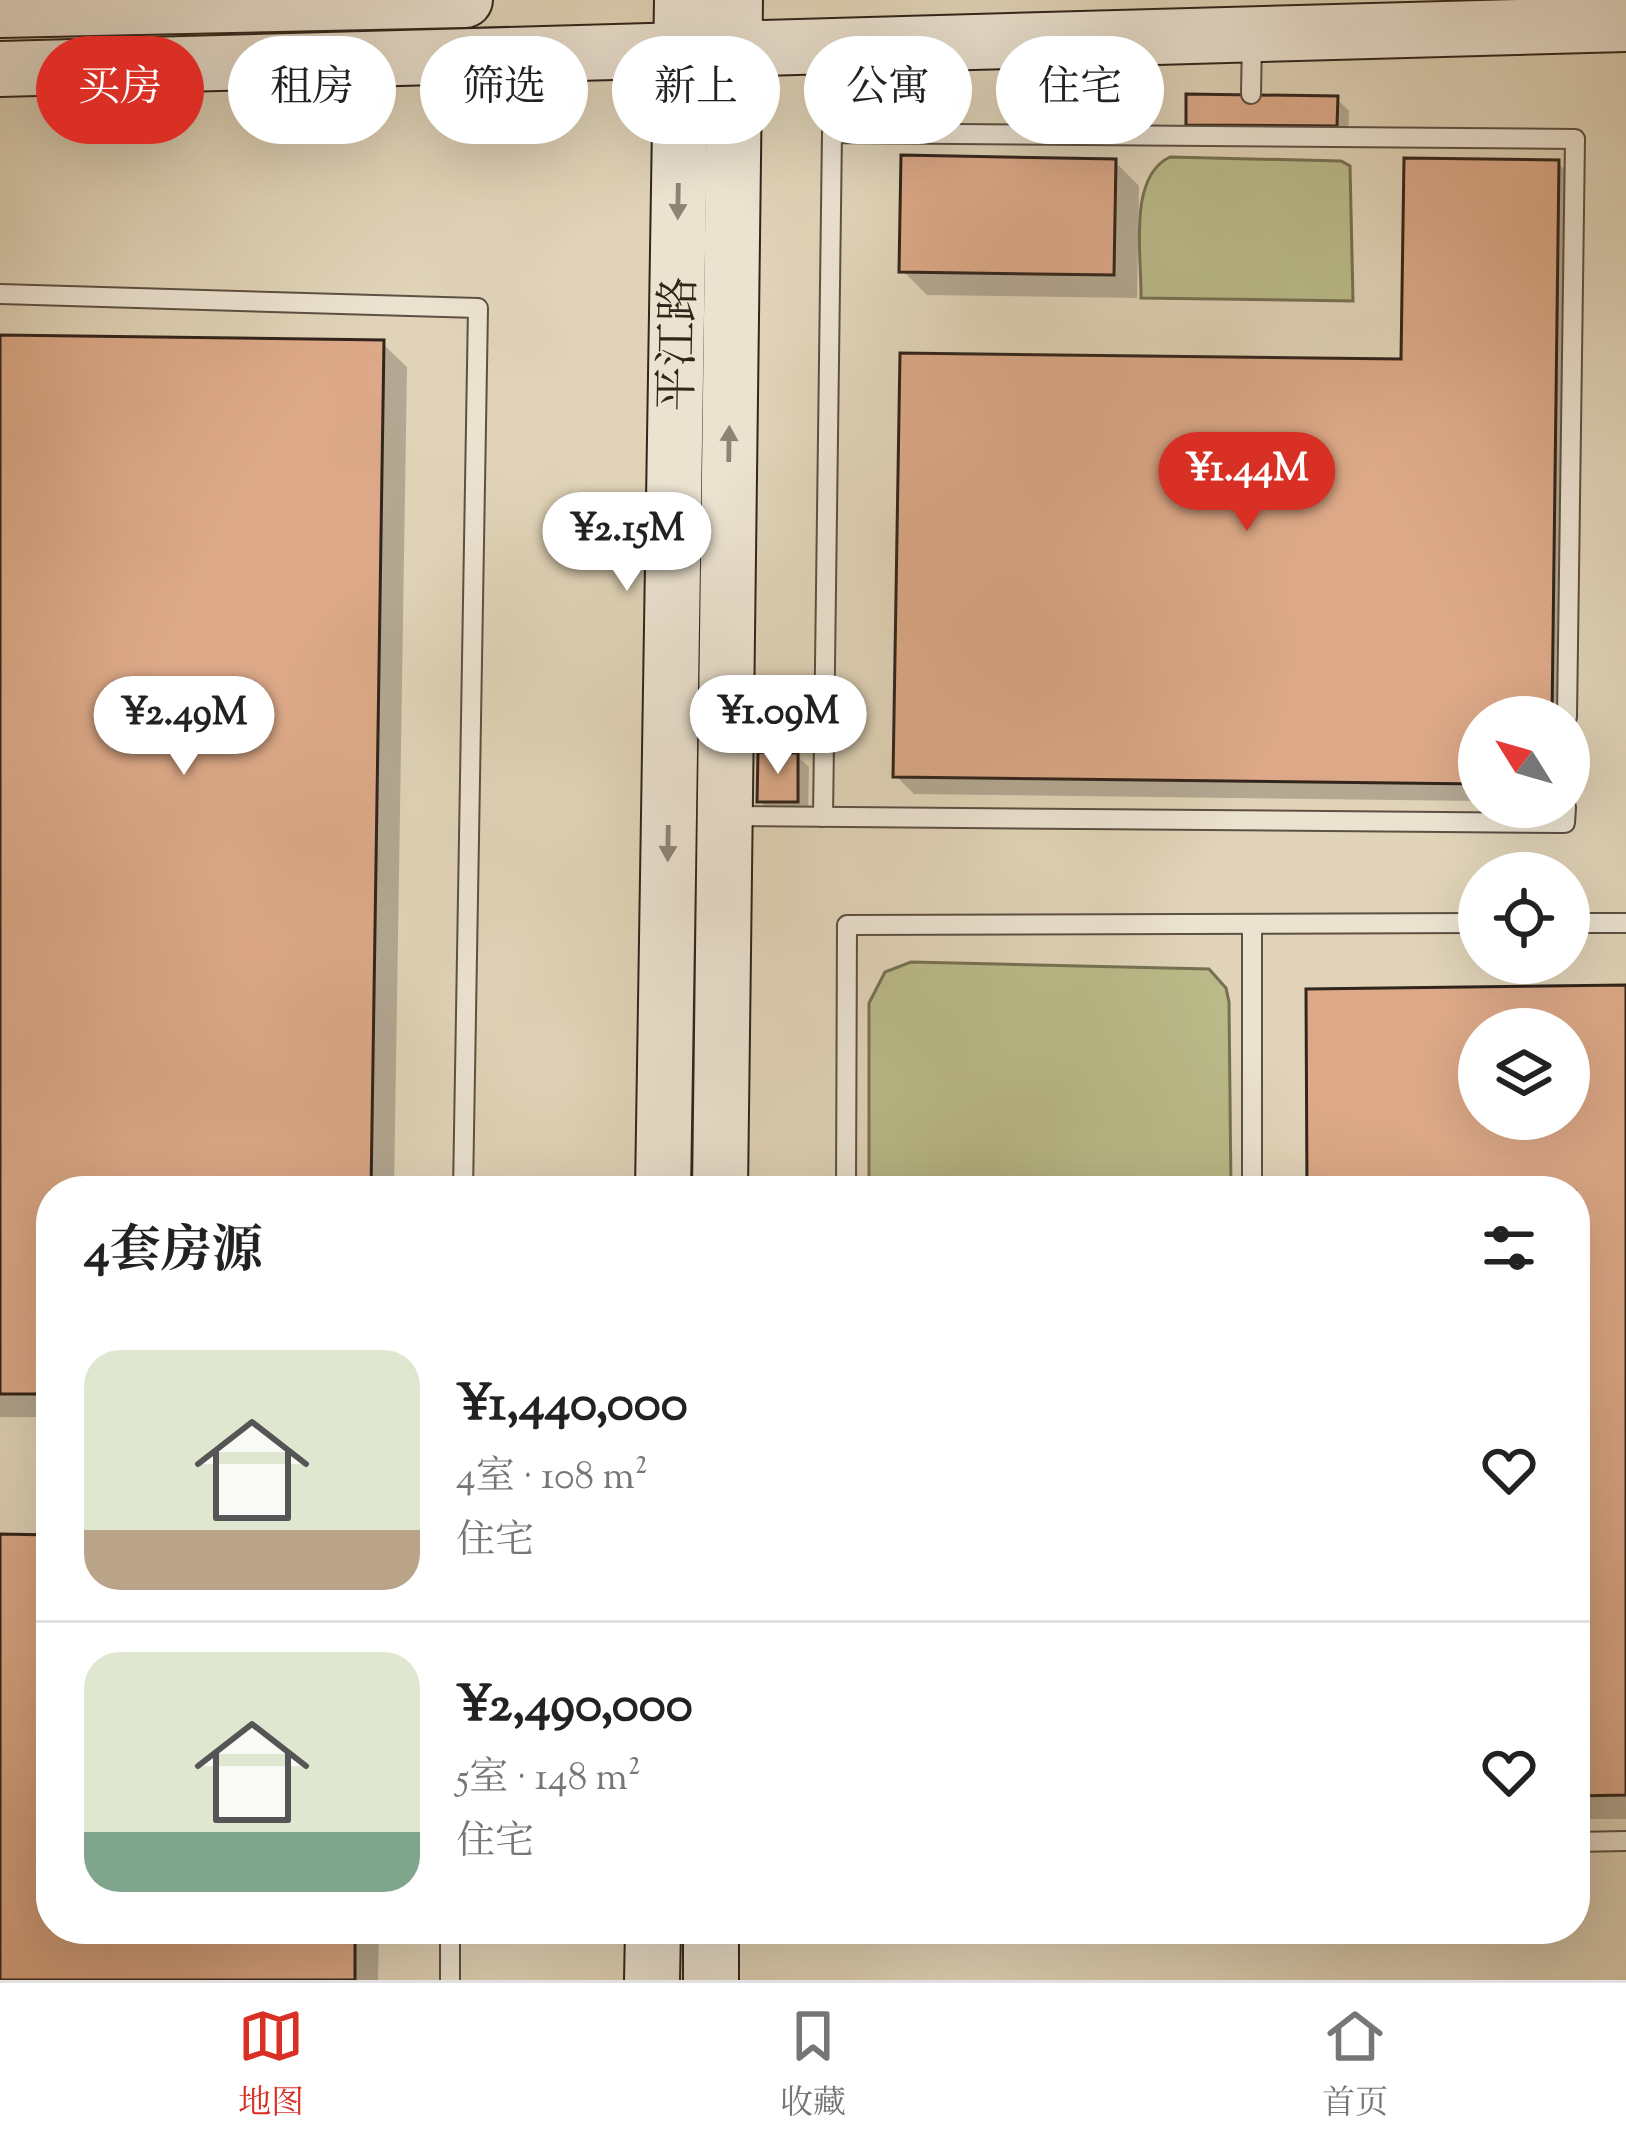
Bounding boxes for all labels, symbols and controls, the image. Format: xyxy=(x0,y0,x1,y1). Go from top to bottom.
chip: 买房 xyxy=(36,36,204,144)
chip: 租房 xyxy=(228,36,396,144)
chip: 筛选 xyxy=(420,36,588,144)
chip: 新上 xyxy=(612,36,780,144)
chip: 公寓 xyxy=(804,36,972,144)
chip: 住宅 xyxy=(996,36,1164,144)
one-way arrow xyxy=(668,183,687,221)
street label: 平江路 xyxy=(648,276,715,412)
one-way arrow xyxy=(719,424,739,462)
pin: ¥1.44M xyxy=(1149,432,1345,534)
text: ¥1.44M xyxy=(1185,443,1309,499)
pin: ¥2.15M xyxy=(529,492,725,594)
text: ¥2.15M xyxy=(569,503,685,559)
pin: ¥1.09M xyxy=(680,675,876,777)
pin: ¥2.49M xyxy=(86,676,282,778)
text: ¥1.09M xyxy=(717,686,839,742)
text: ¥2.49M xyxy=(121,687,247,743)
north arrow xyxy=(1458,696,1590,828)
map controls xyxy=(1458,696,1590,1140)
one-way arrow xyxy=(659,825,678,863)
button: locate xyxy=(1458,852,1590,984)
button: layers xyxy=(1458,1008,1590,1140)
icon: filters xyxy=(1476,1215,1542,1281)
text: 4套房源 xyxy=(84,1217,263,1290)
text: ¥1,440,000 xyxy=(456,1370,688,1443)
icon: home xyxy=(180,1398,324,1542)
icon: heart xyxy=(1476,1437,1542,1503)
text: 4室 · 108 m² xyxy=(456,1451,648,1507)
text: 住宅 xyxy=(456,1515,534,1571)
text: ¥2,490,000 xyxy=(456,1671,693,1744)
icon: home xyxy=(180,1700,324,1844)
icon: heart xyxy=(1476,1739,1542,1805)
text: 5室 · 148 m² xyxy=(456,1752,641,1808)
text: 住宅 xyxy=(456,1816,534,1872)
tab: 地图 xyxy=(238,2003,304,2129)
tab: 收藏 xyxy=(780,2003,846,2129)
tab: 首页 xyxy=(1322,2003,1388,2129)

